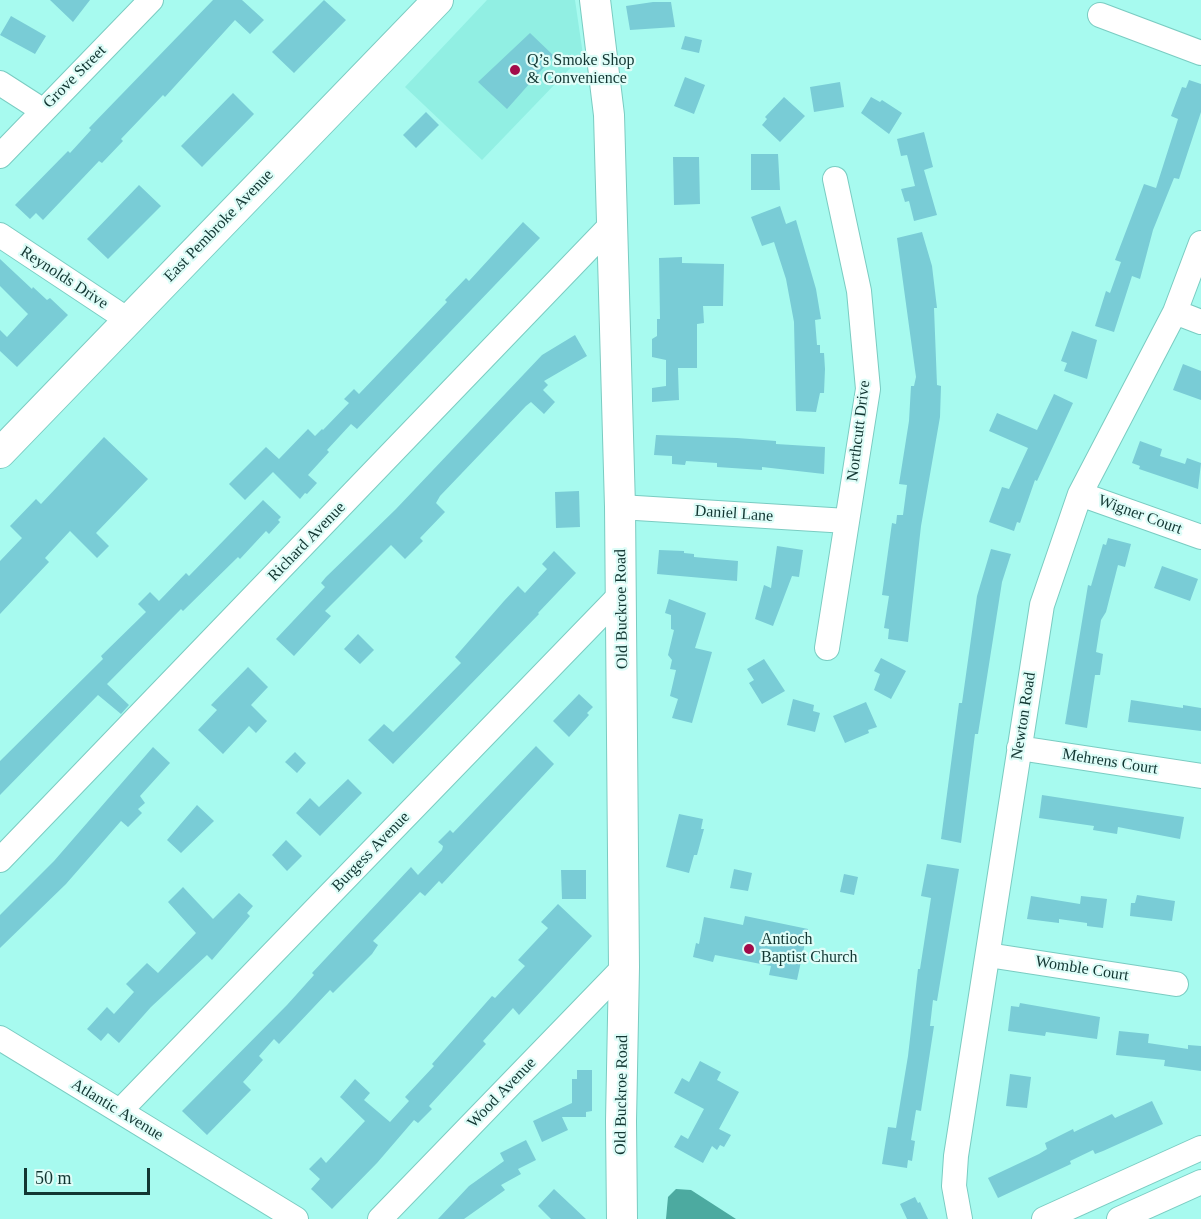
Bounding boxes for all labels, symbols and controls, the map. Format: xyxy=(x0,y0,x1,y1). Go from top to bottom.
street label: Grove Street xyxy=(39,41,111,113)
place label: Q’s Smoke Shop & Convenience xyxy=(527,51,635,89)
marker: Q’s Smoke Shop & Convenience xyxy=(508,63,522,77)
street label: East Pembroke Avenue xyxy=(160,166,278,286)
street label: Reynolds Drive xyxy=(16,242,112,314)
street label: Northcutt Drive xyxy=(843,379,875,483)
street label: Wigner Court xyxy=(1095,491,1185,539)
street label: Richard Avenue xyxy=(264,498,350,586)
street label: Daniel Lane xyxy=(694,502,774,526)
street label: Old Buckroe Road xyxy=(611,549,633,669)
street label: Newton Road xyxy=(1008,671,1040,761)
street label: Mehrens Court xyxy=(1061,745,1159,779)
street label: Burgess Avenue xyxy=(328,808,414,896)
place label: Antioch Baptist Church xyxy=(761,930,857,968)
marker: Antioch Baptist Church xyxy=(742,942,756,956)
street label: Womble Court xyxy=(1034,952,1130,986)
street label: Old Buckroe Road xyxy=(611,1035,633,1155)
street label: Wood Avenue xyxy=(464,1054,540,1132)
street label: Atlantic Avenue xyxy=(67,1075,167,1145)
scale bar xyxy=(27,1156,153,1194)
text: 50 m xyxy=(35,1168,72,1188)

